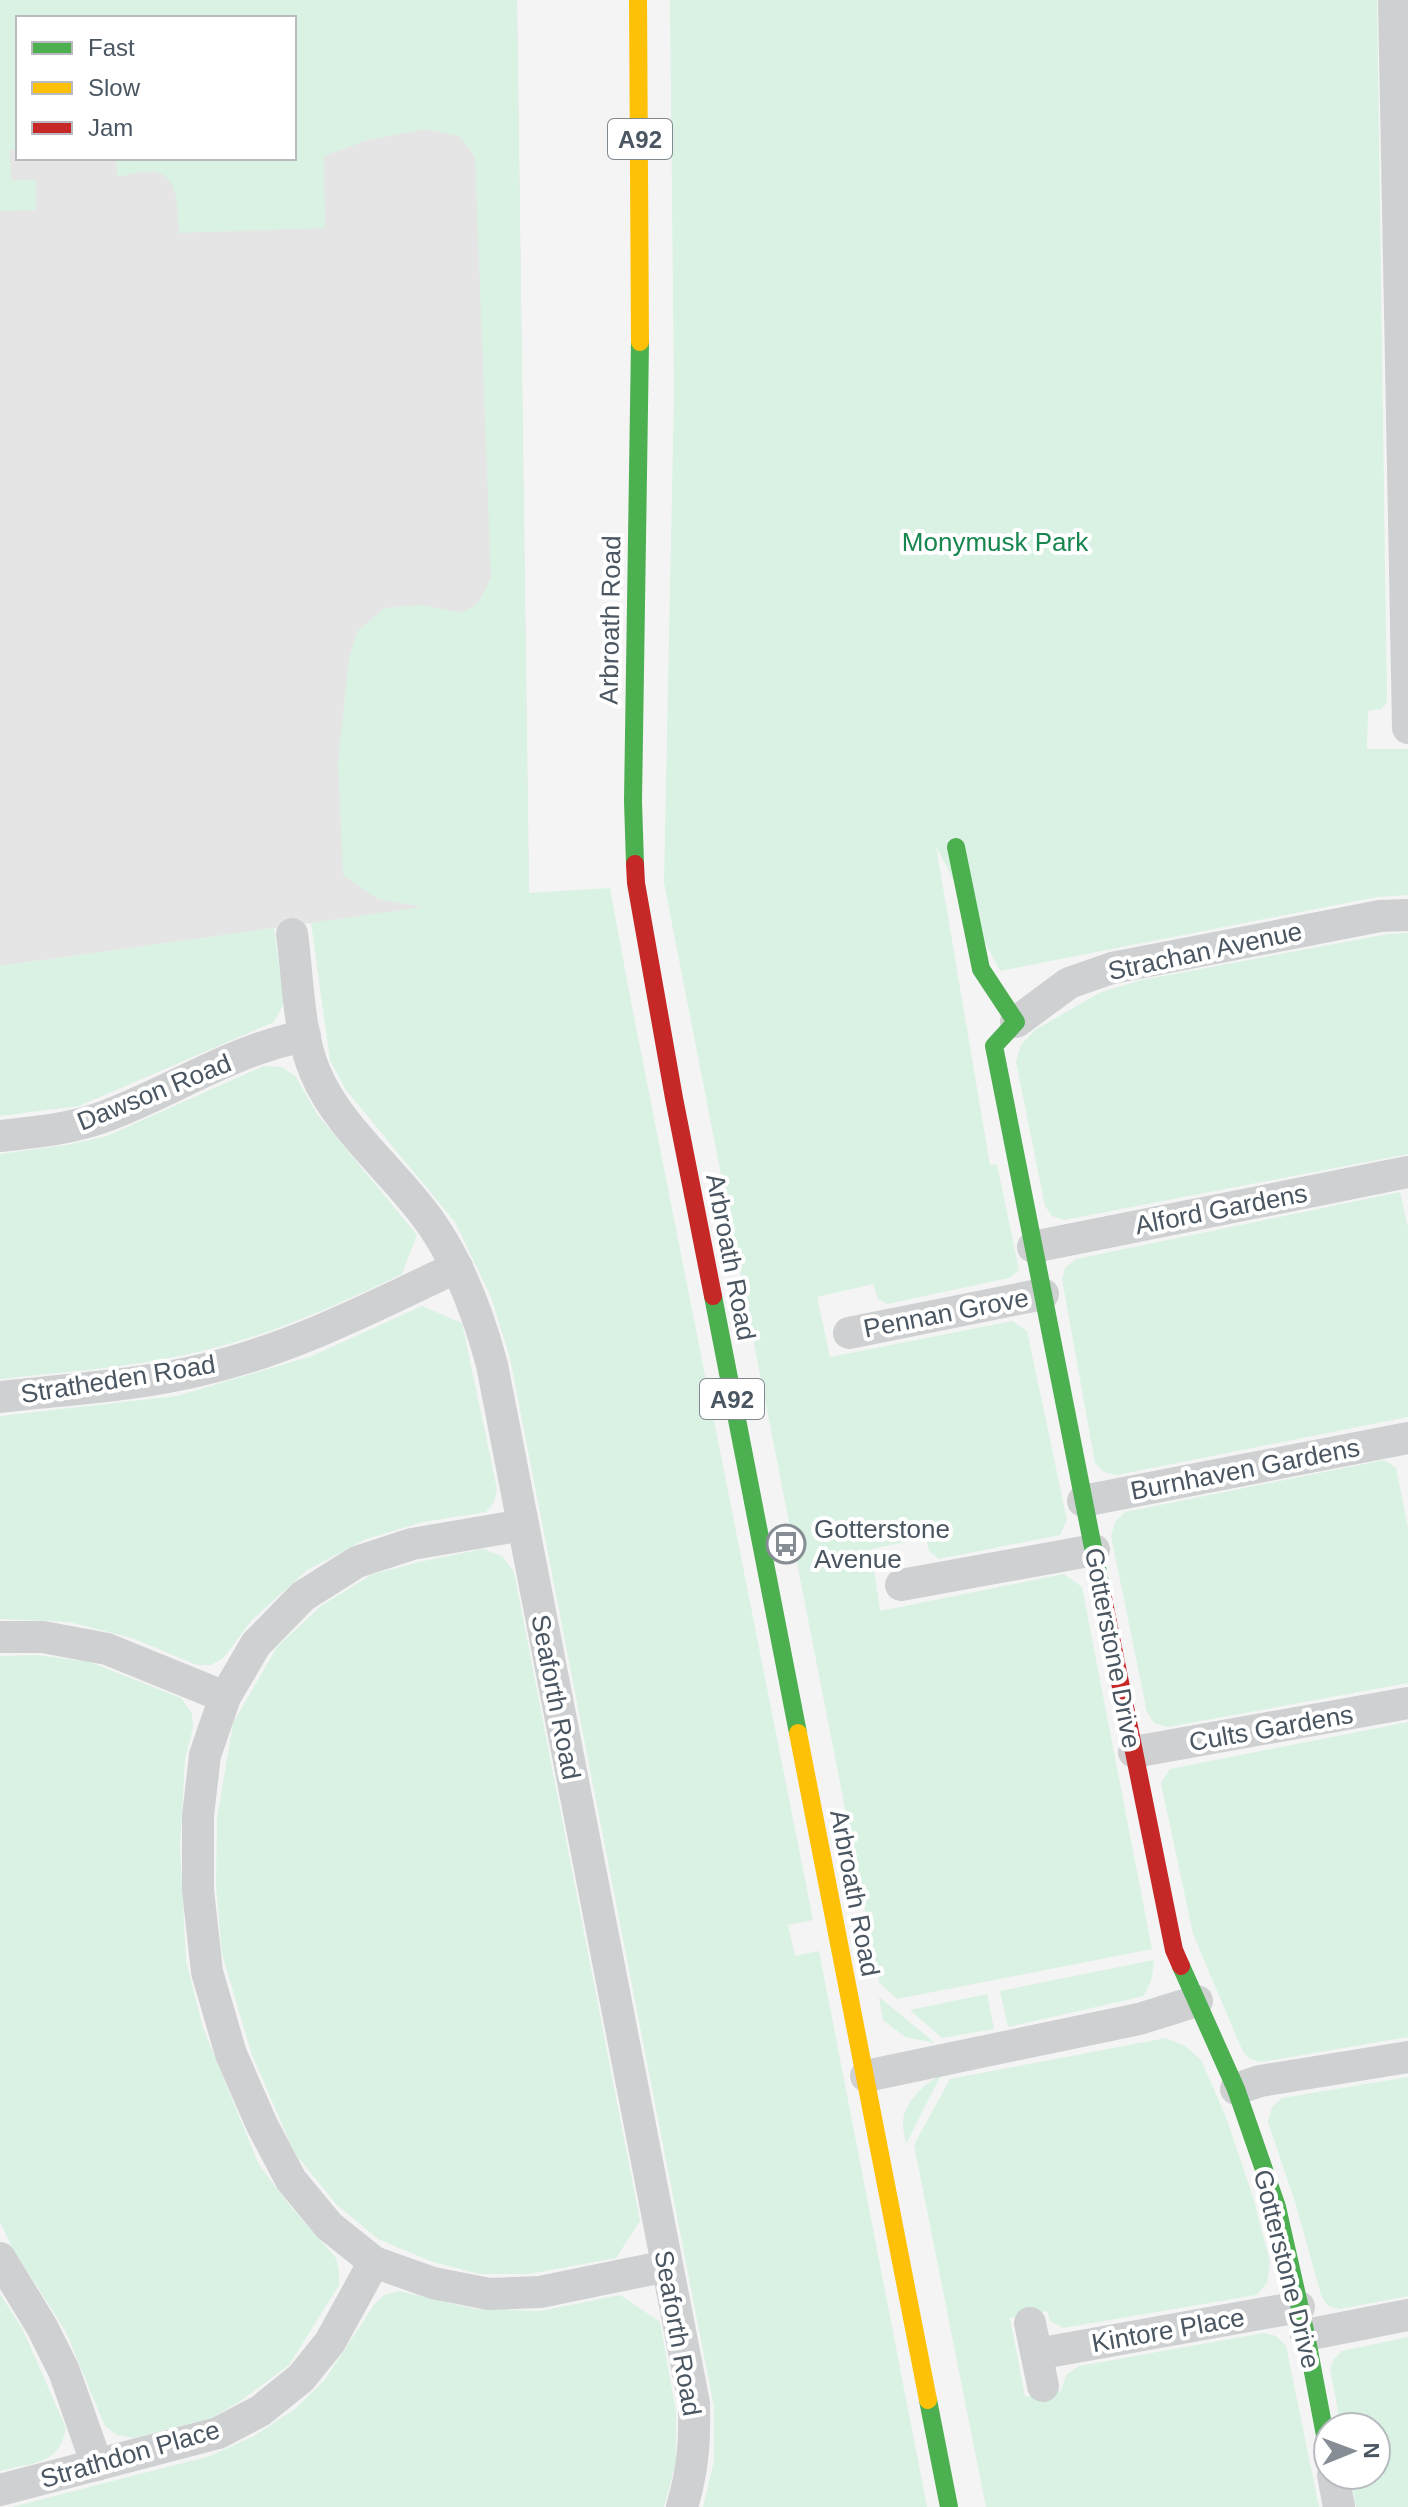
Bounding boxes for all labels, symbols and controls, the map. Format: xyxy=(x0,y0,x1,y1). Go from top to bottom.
legend xyxy=(16,16,296,160)
text: Fast xyxy=(88,34,135,61)
text: Slow xyxy=(88,74,141,101)
text: Jam xyxy=(88,114,133,141)
road number: A92 xyxy=(608,119,672,159)
park label: Monymusk Park xyxy=(902,527,1089,557)
street label: Arbroath Road xyxy=(594,535,626,705)
street label: Strachan Avenue xyxy=(1105,916,1305,986)
street label: Dawson Road xyxy=(73,1048,235,1136)
street label: Arbroath Road xyxy=(700,1171,762,1343)
street label: Alford Gardens xyxy=(1132,1178,1310,1240)
street label: Pennan Grove xyxy=(861,1282,1031,1344)
street label: Stratheden Road xyxy=(19,1349,217,1409)
road number: A92 xyxy=(700,1379,764,1419)
street label: Burnhaven Gardens xyxy=(1128,1432,1362,1506)
place label: Gotterstone Avenue xyxy=(814,1514,950,1574)
bus stop icon: Gotterstone Avenue xyxy=(765,1523,807,1565)
street label: Gotterstone Drive xyxy=(1079,1545,1147,1751)
street label: Seaforth Road xyxy=(525,1612,587,1782)
street label: Cults Gardens xyxy=(1187,1699,1355,1757)
street label: Arbroath Road xyxy=(824,1807,886,1979)
street label: Gotterstone Drive xyxy=(1248,2167,1326,2371)
street label: Seaforth Road xyxy=(649,2248,707,2418)
street label: Kintore Place xyxy=(1089,2302,1247,2358)
north arrow xyxy=(1312,2411,1392,2491)
street label: Strathdon Place xyxy=(37,2414,223,2494)
text: N xyxy=(1359,2442,1384,2459)

